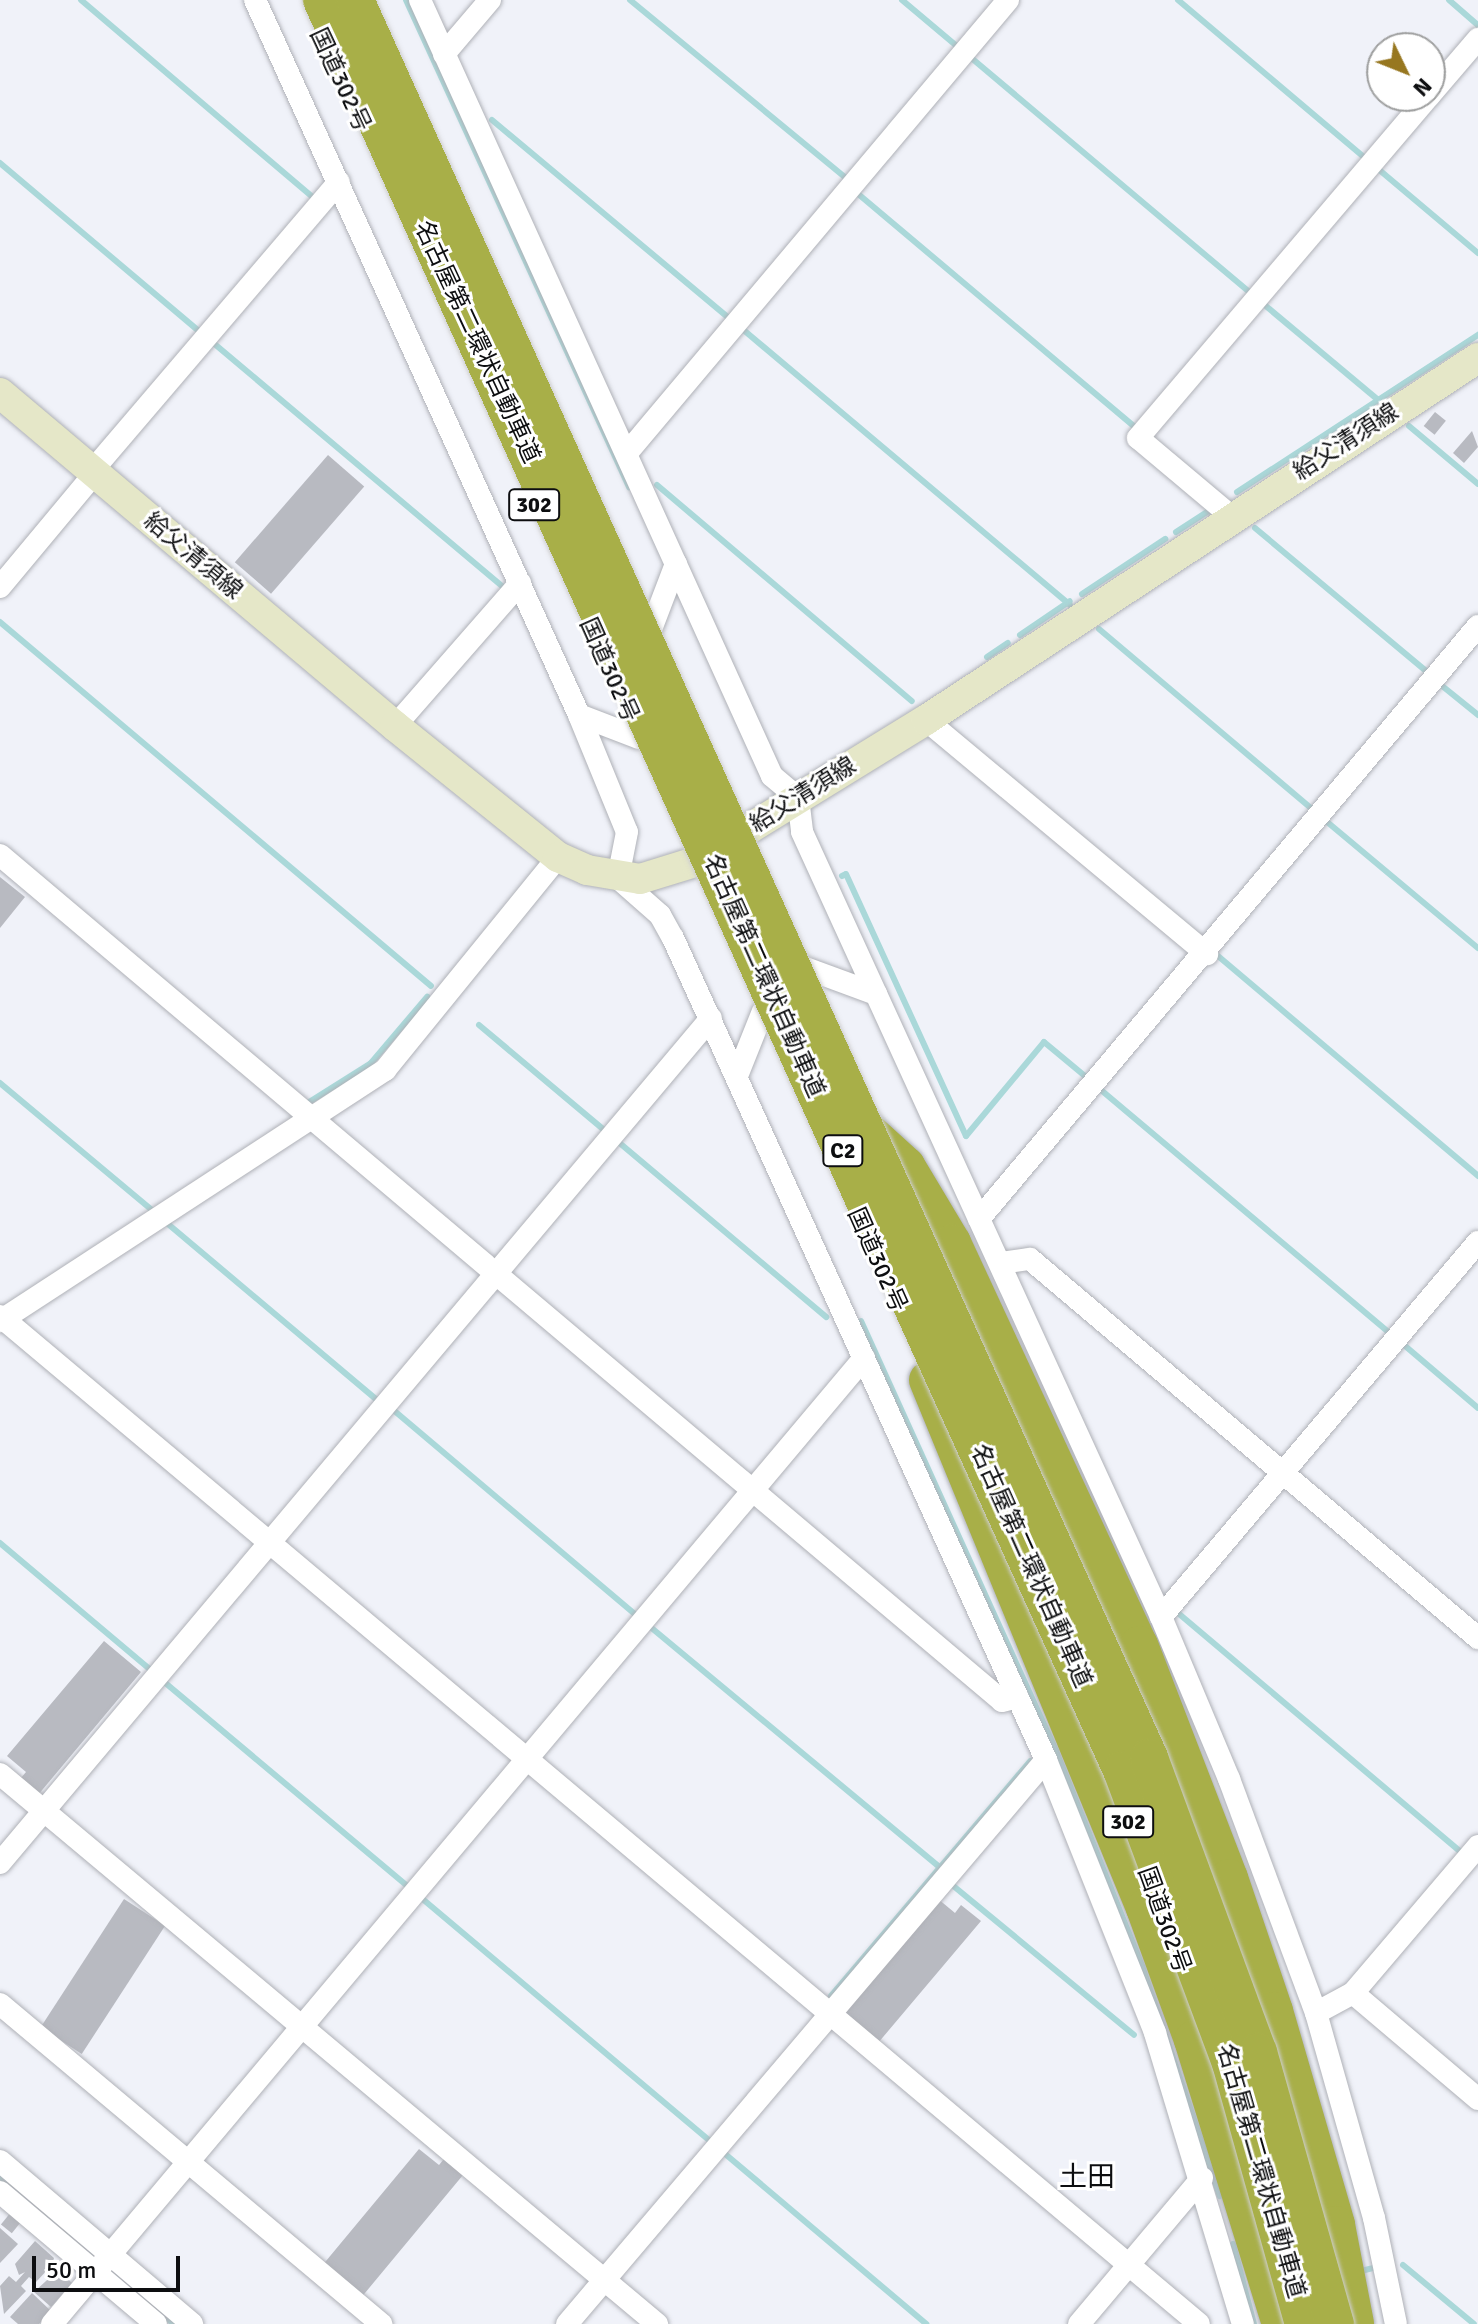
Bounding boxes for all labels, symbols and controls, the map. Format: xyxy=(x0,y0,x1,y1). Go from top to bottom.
street label: 国道302号 xyxy=(304,24,376,136)
north arrow xyxy=(1366,32,1446,112)
text: N xyxy=(1407,73,1438,102)
street label: 名古屋第二環状自動車道 xyxy=(408,216,546,468)
street label: 給父清須線 xyxy=(1288,397,1404,487)
road number: 302 xyxy=(508,487,560,523)
street label: 給父清須線 xyxy=(138,506,248,606)
street label: 国道302号 xyxy=(573,613,645,727)
street label: 給父清須線 xyxy=(744,751,862,839)
street label: 名古屋第二環状自動車道 xyxy=(697,850,831,1102)
road number: C2 xyxy=(821,1133,865,1169)
street label: 国道302号 xyxy=(841,1203,913,1317)
street label: 名古屋第二環状自動車道 xyxy=(964,1440,1098,1692)
road number: 302 xyxy=(1102,1804,1154,1840)
street label: 国道302号 xyxy=(1132,1863,1196,1977)
street label: 名古屋第二環状自動車道 xyxy=(1211,2040,1311,2302)
district label: 土田 xyxy=(1059,2160,1115,2194)
scale bar xyxy=(36,2240,184,2290)
text: 50 m xyxy=(46,2255,96,2285)

